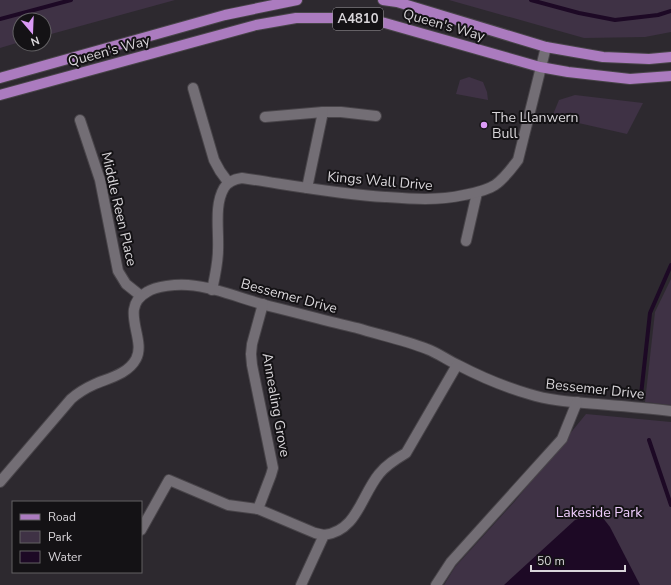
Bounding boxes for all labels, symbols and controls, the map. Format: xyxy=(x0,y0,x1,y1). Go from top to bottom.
street label: Queen's Way xyxy=(401,4,488,46)
road number: A4810 xyxy=(333,8,383,30)
north arrow xyxy=(12,12,52,52)
street label: Queen's Way xyxy=(66,31,153,71)
text: N xyxy=(29,33,41,49)
place label: The Llanwern Bull xyxy=(492,108,579,143)
marker: The Llanwern Bull xyxy=(479,120,489,130)
street label: Middle Reen Place xyxy=(97,150,141,268)
street label: Kings Wall Drive xyxy=(327,167,433,195)
street label: Bessemer Drive xyxy=(239,274,339,318)
street label: Annealing Grove xyxy=(257,351,295,459)
street label: Bessemer Drive xyxy=(545,374,645,404)
legend xyxy=(12,501,142,573)
park label: Lakeside Park xyxy=(556,503,643,522)
text: Road xyxy=(48,509,76,525)
text: Park xyxy=(48,529,73,545)
scale bar xyxy=(531,547,625,573)
text: Water xyxy=(48,549,82,565)
text: 50 m xyxy=(537,553,565,569)

